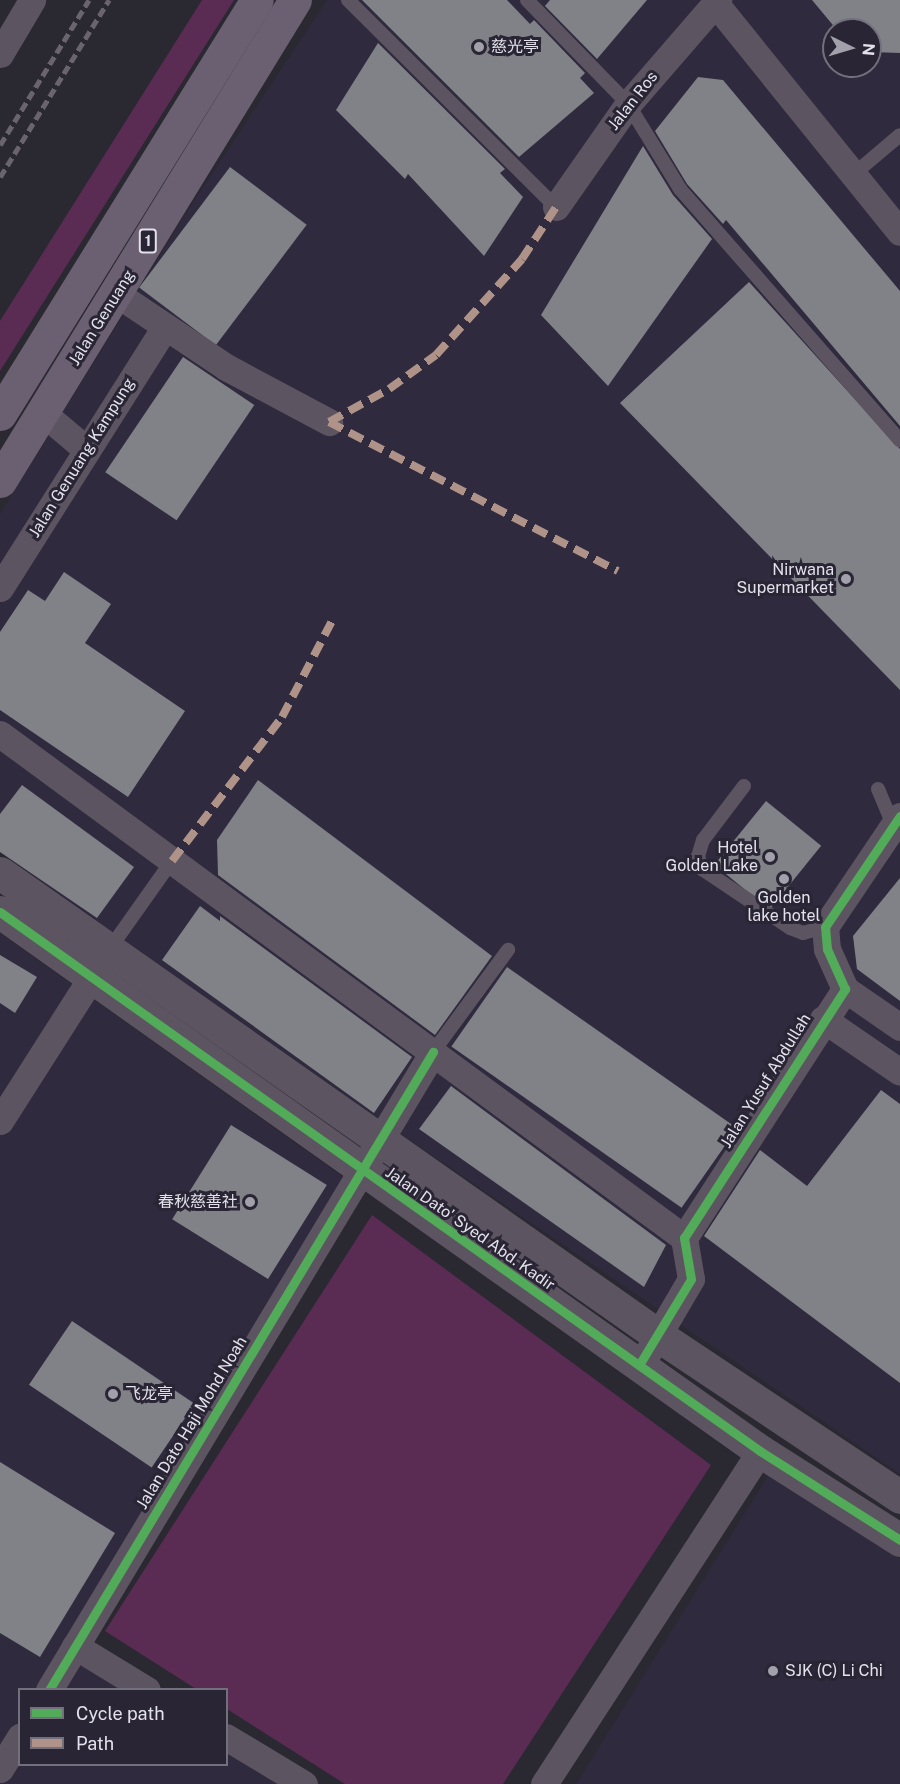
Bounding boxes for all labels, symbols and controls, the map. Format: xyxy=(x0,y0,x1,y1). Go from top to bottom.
north arrow xyxy=(822,18,882,78)
place label: 慈光亭 xyxy=(491,37,539,57)
marker: 慈光亭 xyxy=(472,40,486,54)
text: N xyxy=(858,42,878,56)
street label: Jalan Ros xyxy=(604,68,662,134)
road number: 1 xyxy=(138,229,158,253)
street label: Jalan Genuang xyxy=(65,267,139,369)
street label: Jalan Genuang Kampung xyxy=(25,375,139,541)
place label: Nirwana Supermarket xyxy=(737,560,834,598)
marker: Nirwana Supermarket xyxy=(839,572,853,586)
place label: Hotel Golden Lake xyxy=(666,838,758,876)
marker: Hotel Golden Lake xyxy=(763,850,777,864)
marker: Golden lake hotel xyxy=(777,872,791,886)
place label: Golden lake hotel xyxy=(748,888,820,926)
street label: Jalan Yusuf Abdullah xyxy=(717,1010,815,1152)
street label: Jalan Dato' Syed Abd. Kadir xyxy=(382,1163,558,1295)
place label: 春秋慈善社 xyxy=(158,1192,238,1212)
marker: 春秋慈善社 xyxy=(243,1195,257,1209)
street label: Jalan Dato Haji Mohd Noah xyxy=(133,1333,251,1513)
place label: 飞龙亭 xyxy=(125,1384,173,1404)
marker: 飞龙亭 xyxy=(106,1387,120,1401)
place label: SJK (C) Li Chi xyxy=(785,1661,883,1681)
marker: SJK (C) Li Chi xyxy=(766,1664,780,1678)
legend xyxy=(18,1688,228,1766)
text: Cycle path xyxy=(76,1703,165,1724)
text: Path xyxy=(76,1733,114,1754)

